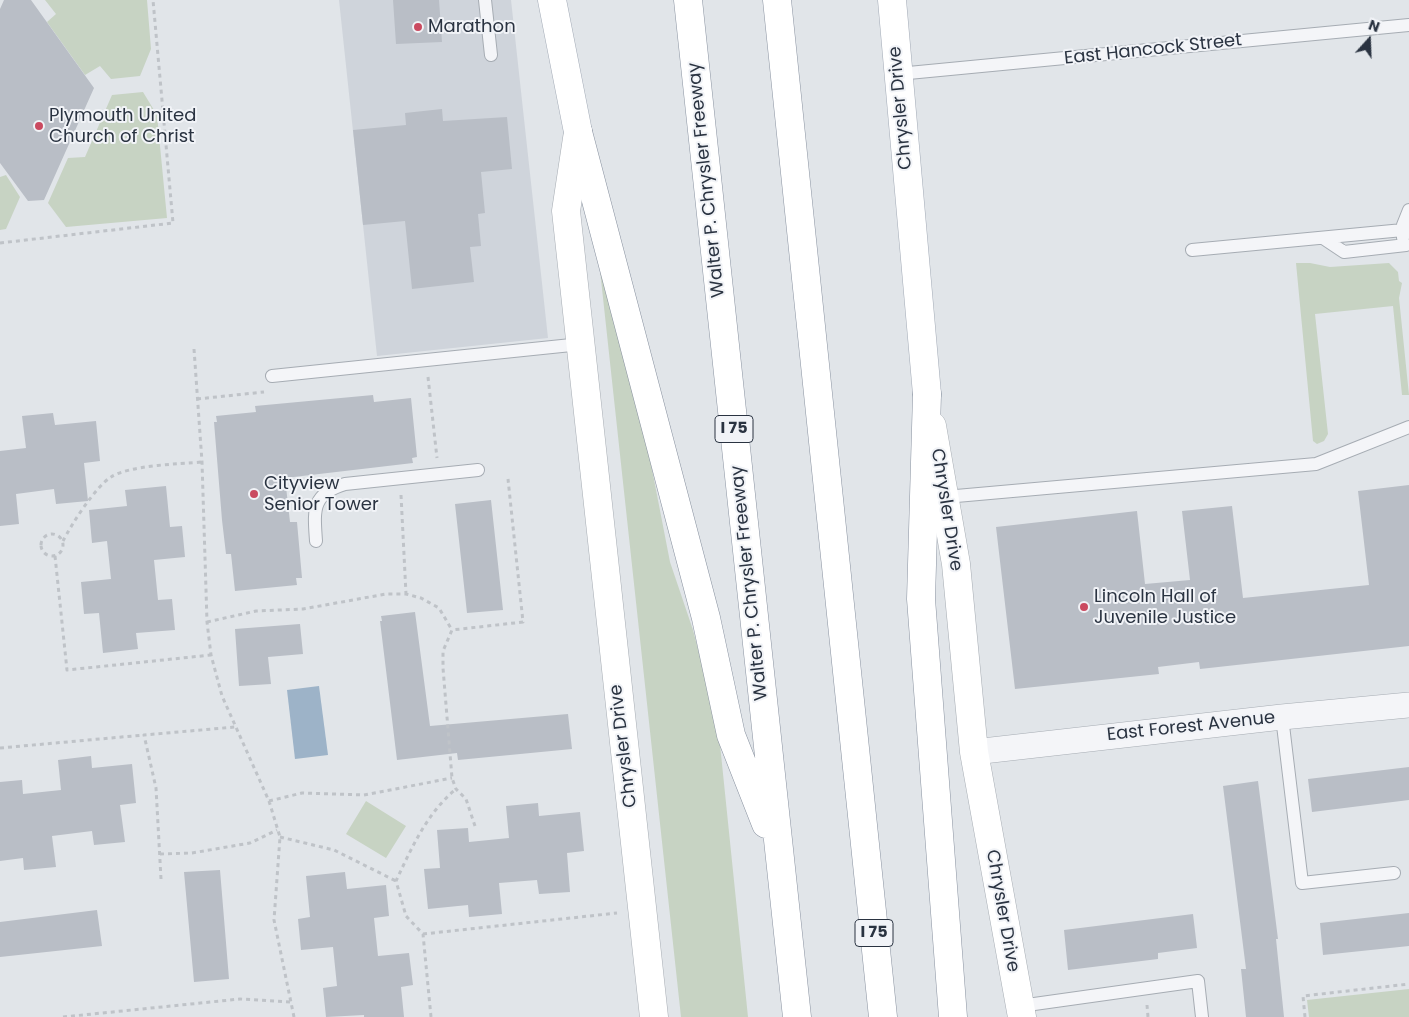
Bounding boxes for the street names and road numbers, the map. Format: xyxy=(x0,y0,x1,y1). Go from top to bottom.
street label: East Hancock Street xyxy=(1063,30,1243,70)
street label: Chrysler Drive xyxy=(885,45,917,171)
street label: Walter P. Chrysler Freeway xyxy=(684,61,730,299)
road number: I 75 xyxy=(715,416,753,442)
street label: Chrysler Drive xyxy=(926,447,966,573)
street label: Walter P. Chrysler Freeway xyxy=(727,464,773,702)
street label: Chrysler Drive xyxy=(606,683,642,809)
street label: East Forest Avenue xyxy=(1106,707,1276,747)
street label: Chrysler Drive xyxy=(981,848,1023,974)
road number: I 75 xyxy=(855,920,893,946)

